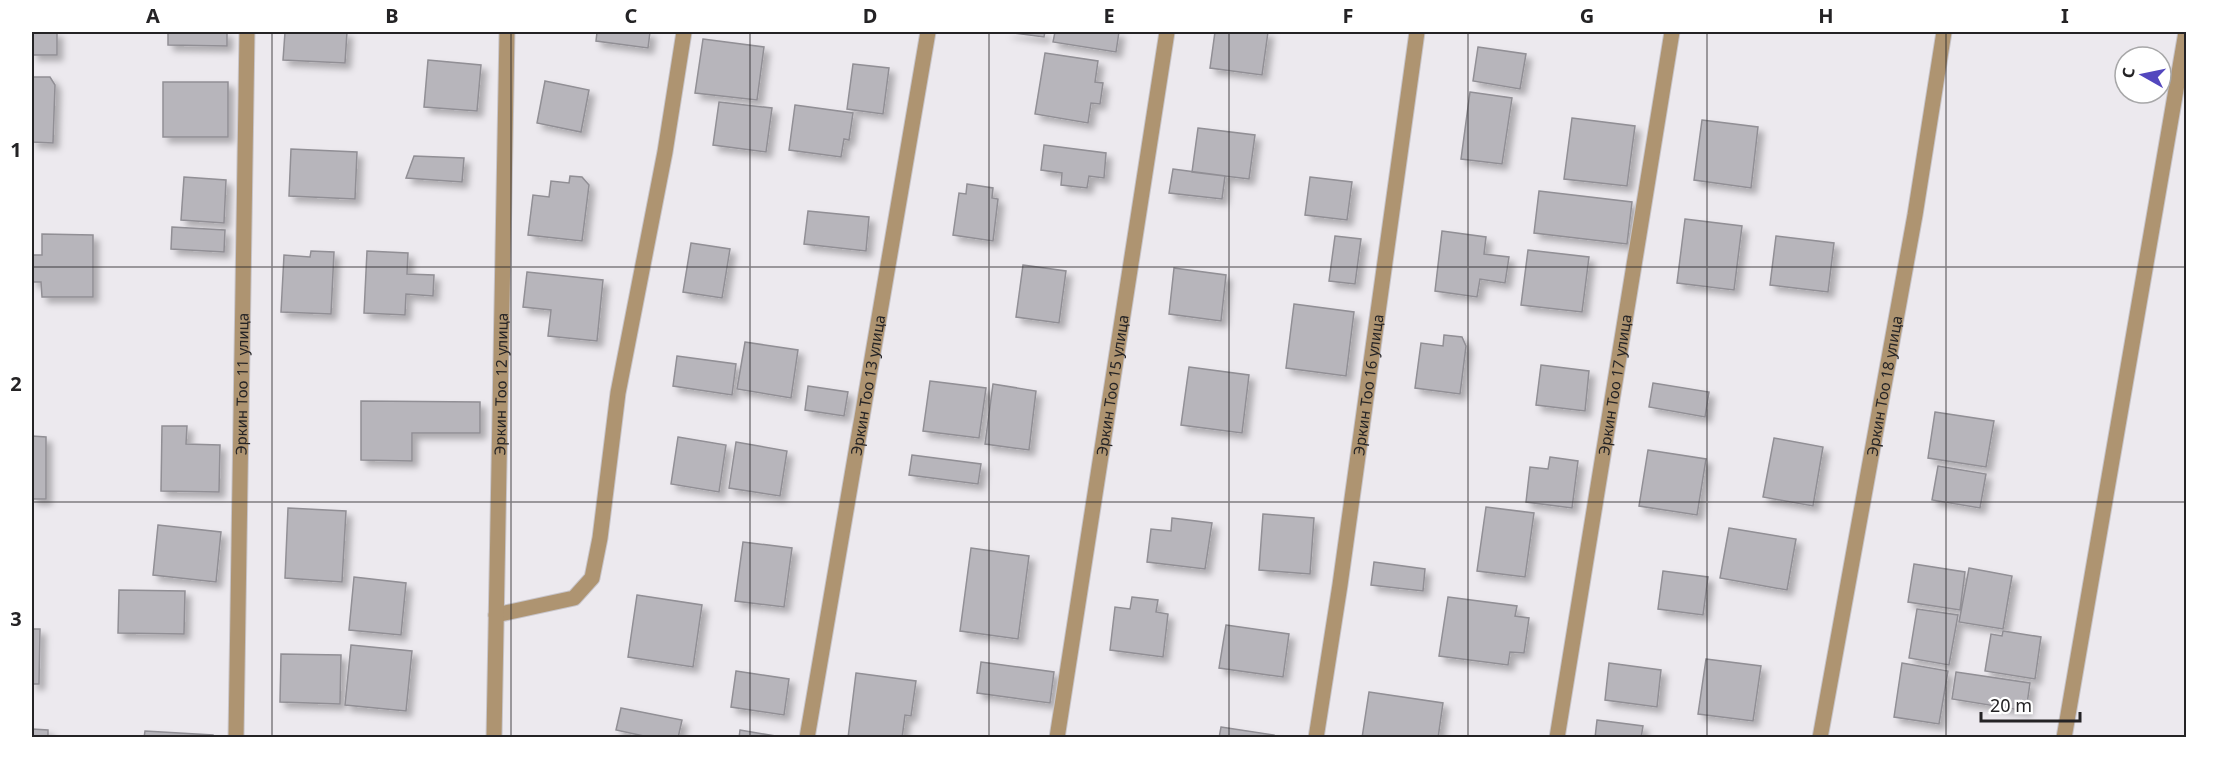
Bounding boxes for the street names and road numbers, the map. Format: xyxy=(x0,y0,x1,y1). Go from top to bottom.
street label: Эркин Тоо 11 улица xyxy=(230,313,253,455)
street label: Эркин Тоо 12 улица xyxy=(489,313,512,455)
street label: Эркин Тоо 13 улица xyxy=(846,313,889,457)
street label: Эркин Тоо 15 улица xyxy=(1091,313,1133,457)
street label: Эркин Тоо 16 улица xyxy=(1348,313,1388,457)
street label: Эркин Тоо 17 улица xyxy=(1593,313,1636,457)
street label: Эркин Тоо 18 улица xyxy=(1861,314,1907,458)

